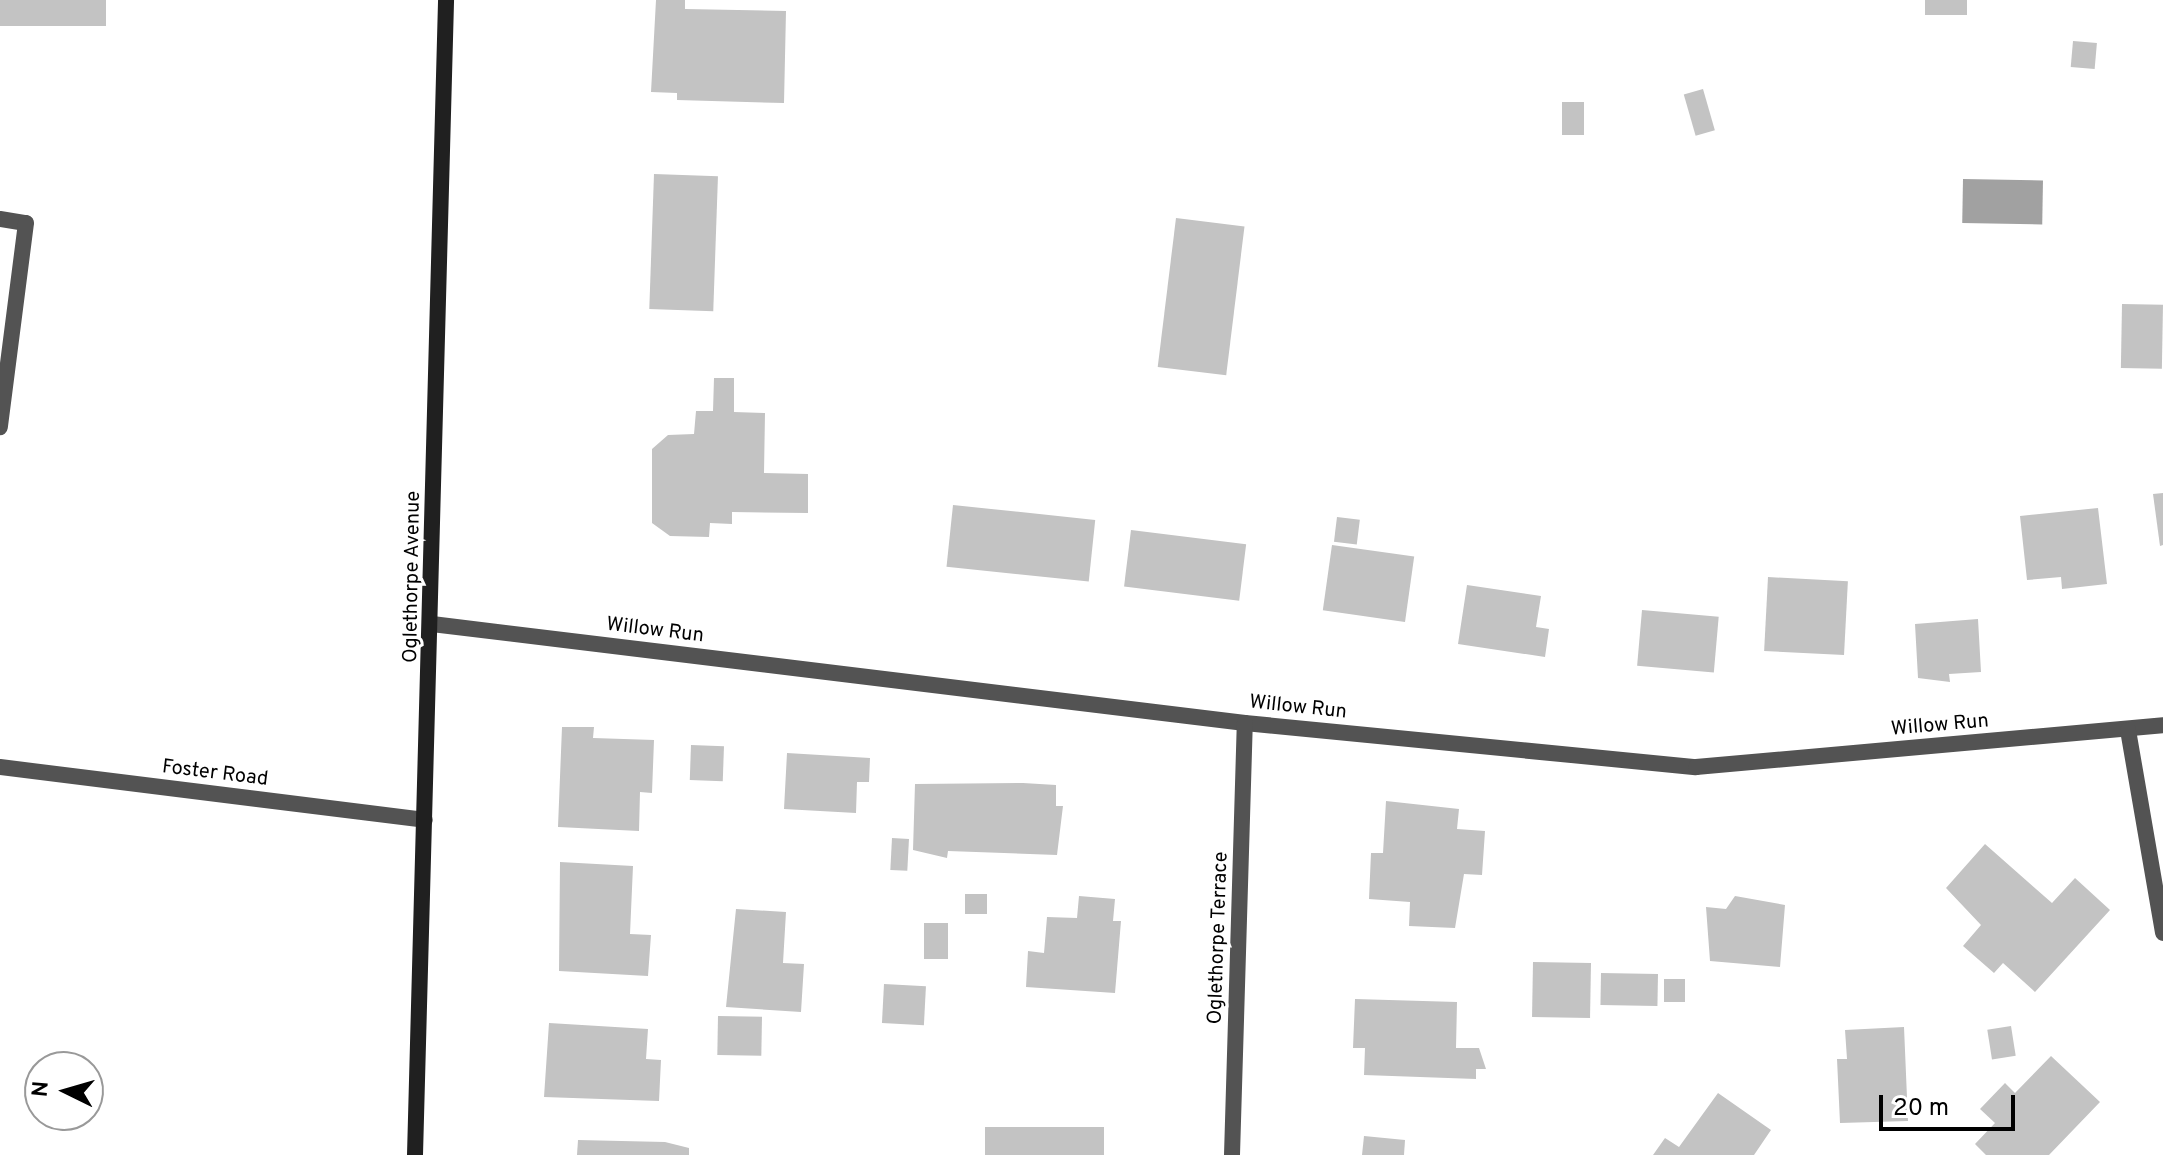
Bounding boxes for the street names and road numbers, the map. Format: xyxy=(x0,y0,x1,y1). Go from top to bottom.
street label: Oglethorpe Avenue xyxy=(399,490,427,664)
street label: Willow Run xyxy=(605,613,705,649)
street label: Willow Run xyxy=(1248,691,1348,725)
street label: Willow Run xyxy=(1890,710,1990,742)
street label: Foster Road xyxy=(160,756,270,792)
street label: Oglethorpe Terrace xyxy=(1204,851,1234,1025)

